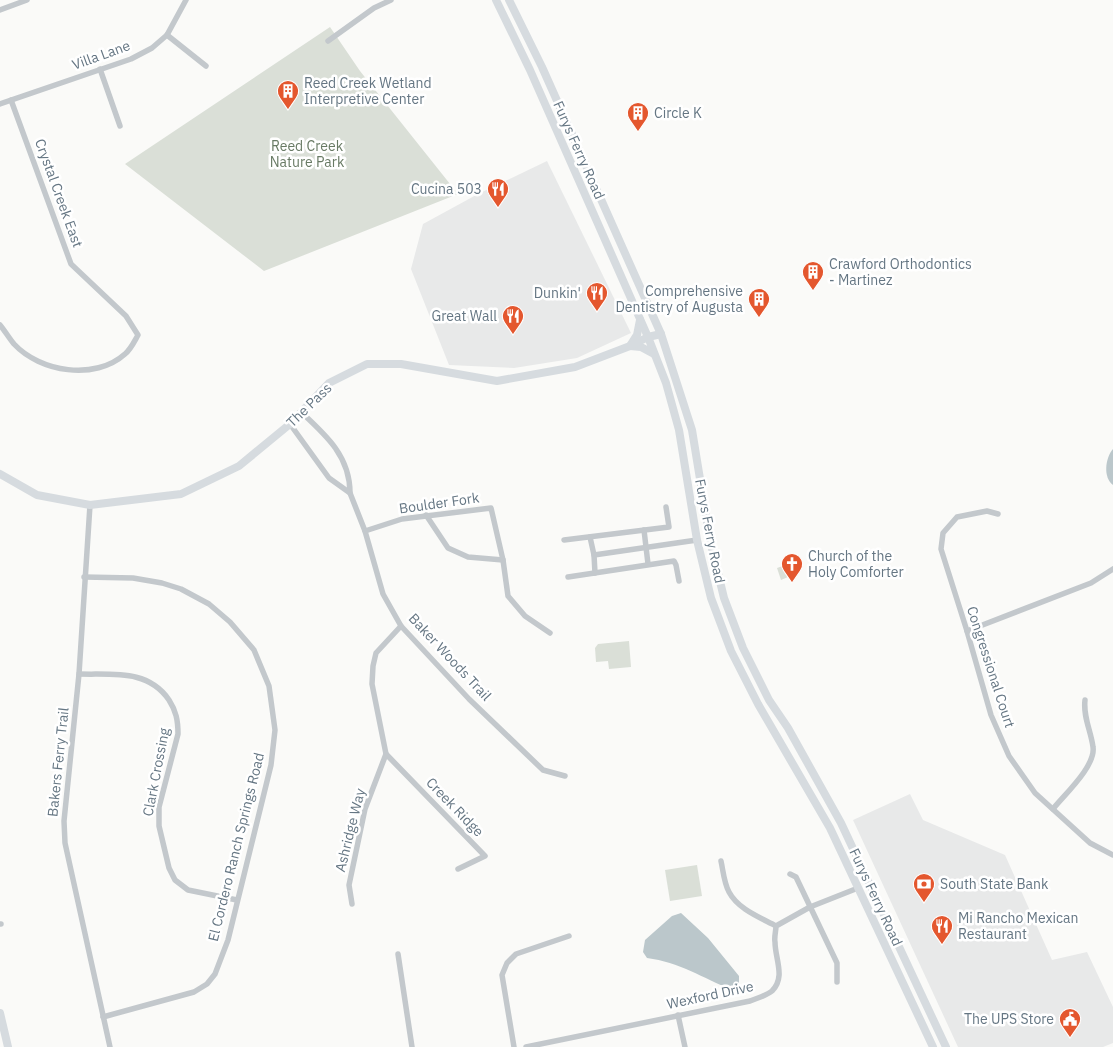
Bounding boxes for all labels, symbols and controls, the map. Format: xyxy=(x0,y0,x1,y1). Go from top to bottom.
street label: Villa Lane xyxy=(70,36,133,74)
place label: Reed Creek Wetland Interpretive Center xyxy=(304,74,432,108)
building icon: Reed Creek Wetland Interpretive Center xyxy=(276,79,300,110)
street label: Furys Ferry Road xyxy=(549,98,609,202)
building icon: Circle K xyxy=(626,101,650,132)
place label: Circle K xyxy=(654,104,702,122)
street label: Crystal Creek East xyxy=(31,136,87,250)
park label: Reed Creek Nature Park xyxy=(270,137,345,171)
restaurant icon: Cucina 503 xyxy=(486,177,510,208)
place label: Cucina 503 xyxy=(411,180,482,198)
place label: Crawford Orthodontics - Martinez xyxy=(829,255,972,289)
building icon: Crawford Orthodontics - Martinez xyxy=(801,260,825,291)
restaurant icon: Dunkin' xyxy=(585,281,609,312)
place label: Comprehensive Dentistry of Augusta xyxy=(615,282,744,316)
place label: Dunkin' xyxy=(534,284,581,302)
building icon: Comprehensive Dentistry of Augusta xyxy=(747,287,771,318)
restaurant icon: Great Wall xyxy=(501,304,525,335)
place label: Great Wall xyxy=(431,307,497,325)
street label: The Pass xyxy=(282,379,336,431)
street label: Furys Ferry Road xyxy=(691,477,729,585)
street label: Boulder Fork xyxy=(398,488,481,518)
place label: Church of the Holy Comforter xyxy=(808,547,904,581)
church icon: Church of the Holy Comforter xyxy=(780,552,804,583)
street label: Congressional Court xyxy=(963,604,1019,730)
street label: Baker Woods Trail xyxy=(405,609,495,705)
street label: Bakers Ferry Trail xyxy=(43,706,73,818)
street label: Clark Crossing xyxy=(139,726,174,818)
street label: El Cordero Ranch Springs Road xyxy=(204,751,268,943)
street label: Creek Ridge xyxy=(422,774,488,841)
street label: Ashridge Way xyxy=(331,786,369,874)
street label: Furys Ferry Road xyxy=(845,845,907,949)
bank icon: South State Bank xyxy=(912,872,936,903)
place label: South State Bank xyxy=(940,875,1049,893)
place label: Mi Rancho Mexican Restaurant xyxy=(958,909,1079,943)
restaurant icon: Mi Rancho Mexican Restaurant xyxy=(930,914,954,945)
street label: Wexford Drive xyxy=(665,977,755,1013)
public building icon: The UPS Store xyxy=(1058,1007,1082,1038)
place label: The UPS Store xyxy=(964,1010,1054,1028)

